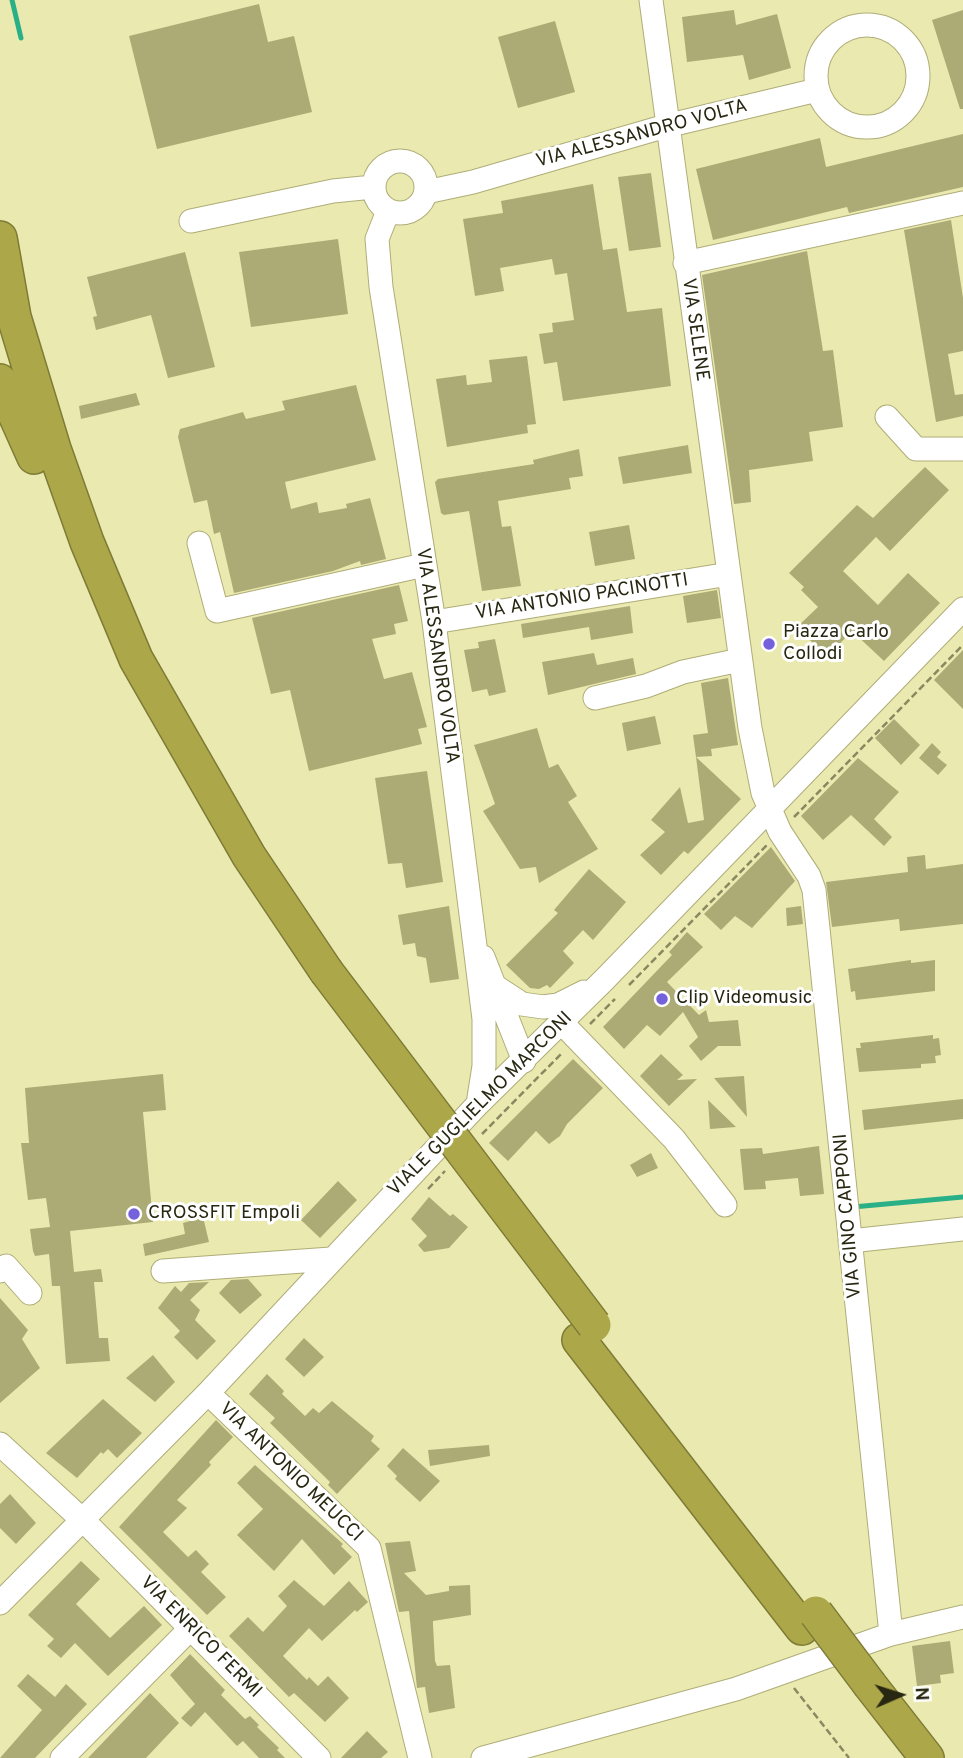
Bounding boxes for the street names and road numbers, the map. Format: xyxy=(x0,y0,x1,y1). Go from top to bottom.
street label: VIA ALESSANDRO VOLTA xyxy=(534,96,750,174)
street label: VIA SELENE xyxy=(675,277,713,383)
street label: VIA ALESSANDRO VOLTA xyxy=(410,547,462,765)
street label: VIA ANTONIO PACINOTTI xyxy=(474,570,690,626)
street label: VIALE GUGLIELMO MARCONI xyxy=(384,1008,578,1202)
street label: VIA GINO CAPPONI xyxy=(830,1132,868,1300)
street label: VIA ANTONIO MEUCCI xyxy=(213,1398,367,1548)
street label: VIA ENRICO FERMI xyxy=(134,1572,266,1704)

